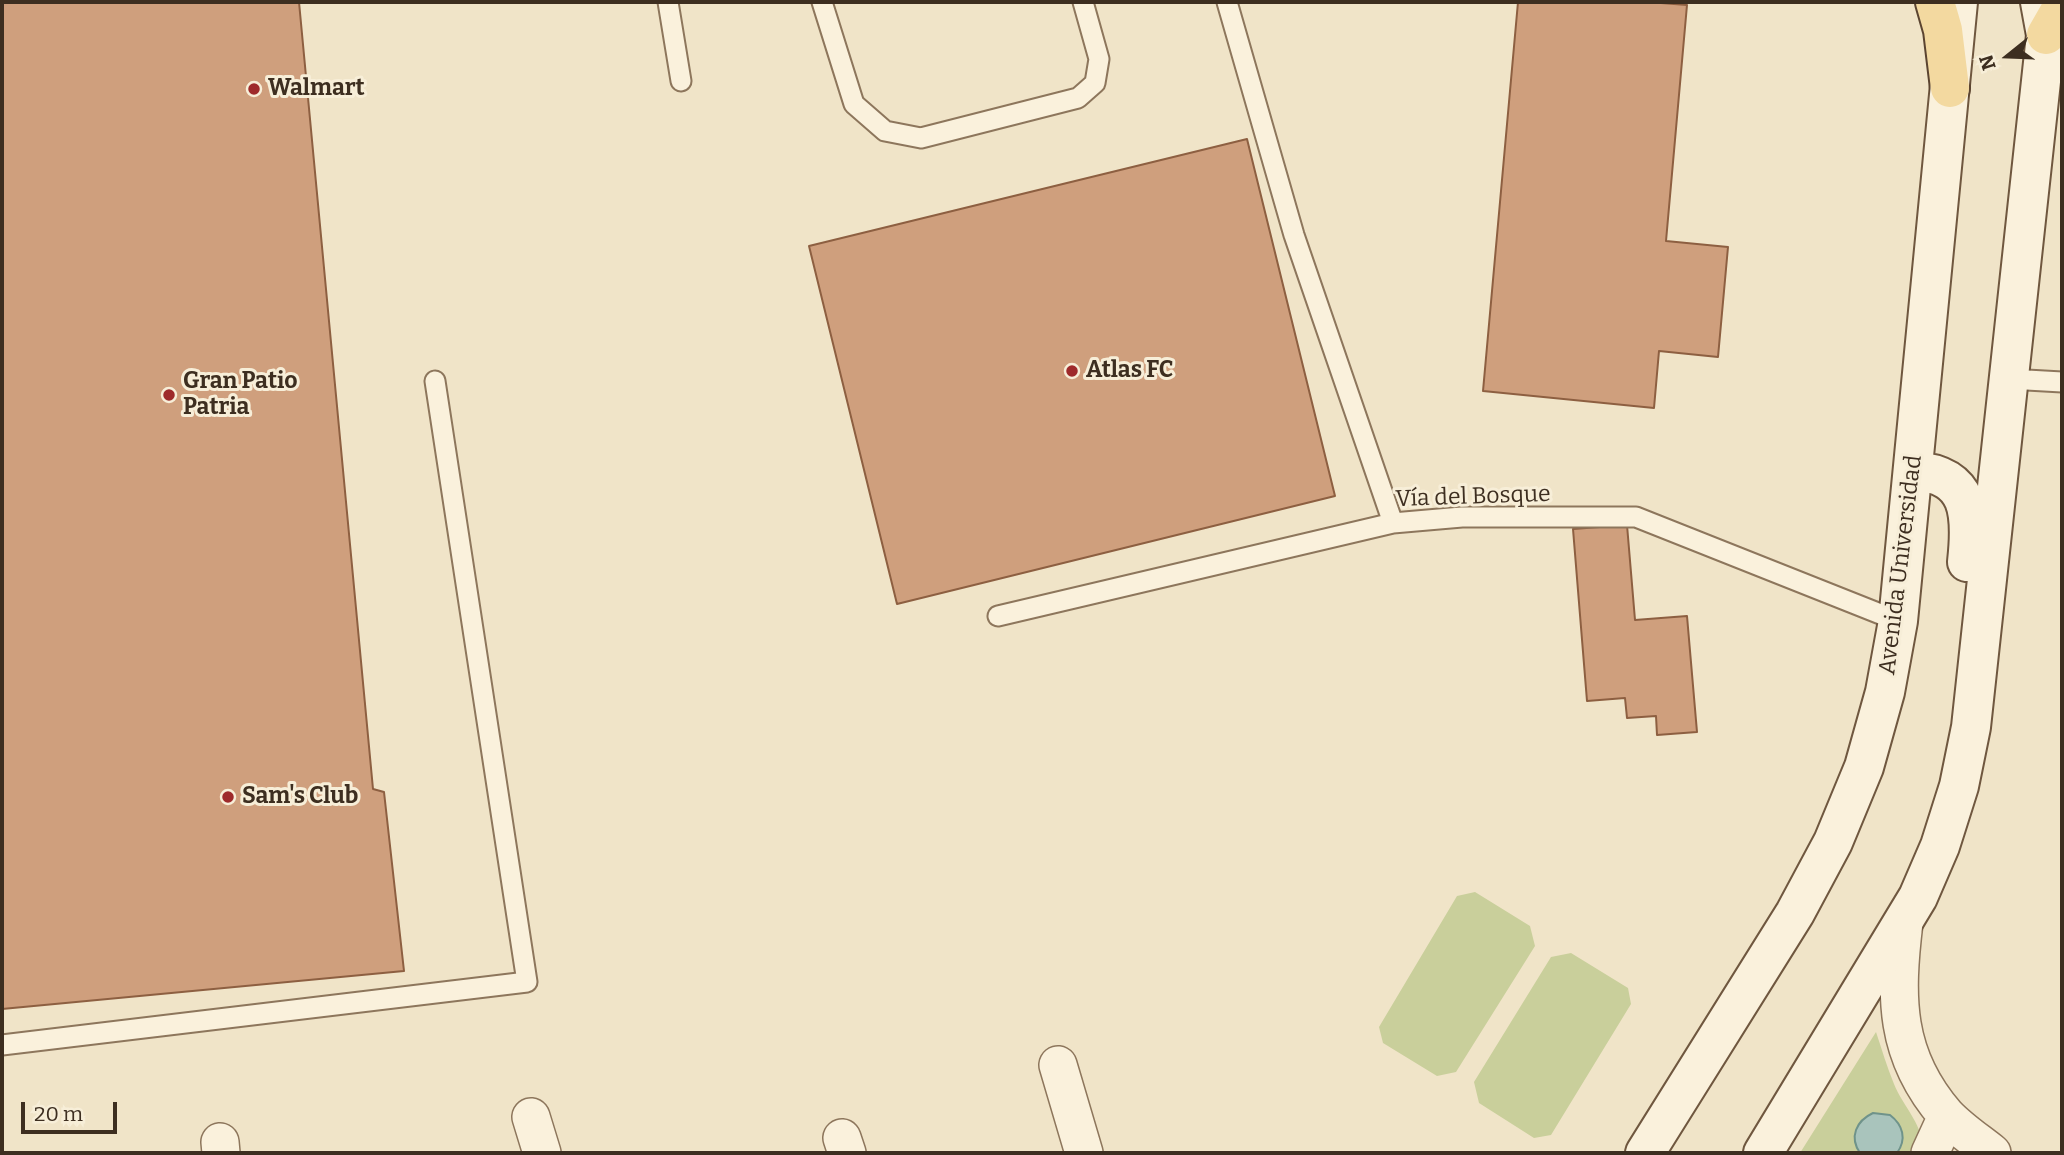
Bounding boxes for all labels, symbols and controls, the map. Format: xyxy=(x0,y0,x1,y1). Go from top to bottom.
north arrow xyxy=(1973,21,2043,91)
text: N xyxy=(1974,52,2001,73)
place label: Walmart xyxy=(268,75,365,103)
marker: Walmart xyxy=(246,81,262,97)
place label: Atlas FC xyxy=(1086,357,1173,385)
marker: Atlas FC xyxy=(1064,363,1080,379)
place label: Gran Patio Patria xyxy=(183,368,298,422)
marker: Gran Patio Patria xyxy=(161,387,177,403)
street label: Avenida Universidad xyxy=(1874,454,1928,676)
street label: Vía del Bosque xyxy=(1395,480,1551,514)
place label: Sam's Club xyxy=(242,783,358,811)
marker: Sam's Club xyxy=(220,789,236,805)
scale bar xyxy=(24,1088,121,1132)
text: 20 m xyxy=(34,1101,83,1127)

